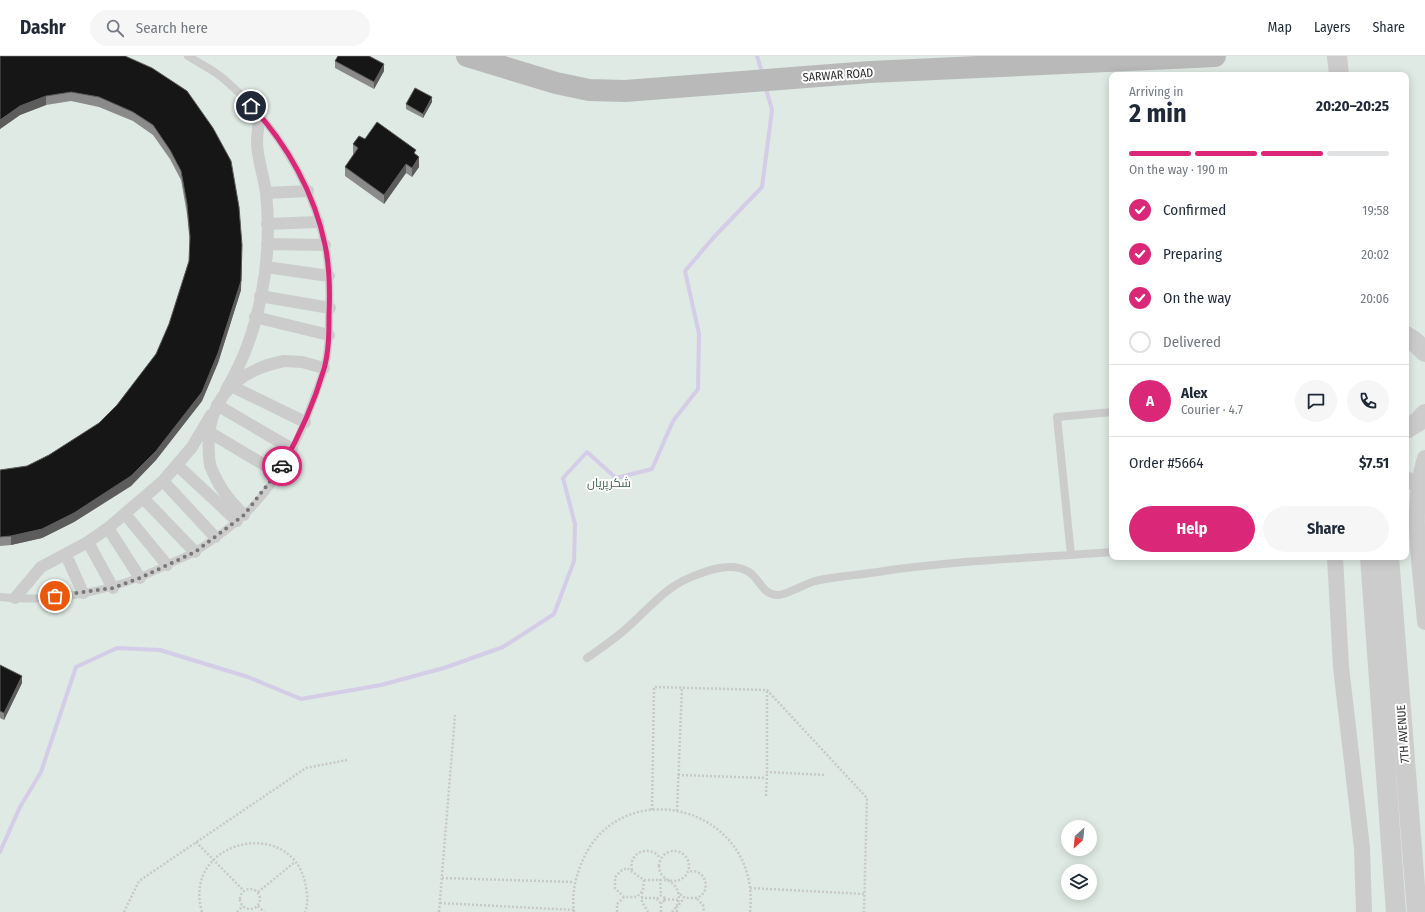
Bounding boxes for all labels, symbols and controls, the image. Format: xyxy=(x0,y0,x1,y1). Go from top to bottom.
search box xyxy=(90,10,370,46)
text: Dashr xyxy=(20,16,66,39)
icon: search xyxy=(104,17,126,39)
text: Search here xyxy=(136,19,208,37)
text: Map xyxy=(1268,19,1292,36)
text: Layers xyxy=(1314,19,1350,36)
text: Share xyxy=(1372,19,1405,36)
street label: SARWAR ROAD xyxy=(802,66,874,84)
text: Arriving in xyxy=(1129,84,1183,99)
pin xyxy=(234,89,268,123)
icon: home xyxy=(240,95,262,117)
text: 20:20–20:25 xyxy=(1316,97,1389,115)
text: 2 min xyxy=(1129,98,1187,129)
text: On the way · 190 m xyxy=(1129,162,1228,177)
icon: check xyxy=(1129,199,1151,221)
text: Confirmed xyxy=(1163,201,1226,219)
text: 19:58 xyxy=(1362,203,1389,218)
icon: check xyxy=(1129,243,1151,265)
text: Preparing xyxy=(1163,245,1222,263)
text: 20:02 xyxy=(1361,247,1389,262)
icon: check xyxy=(1129,287,1151,309)
text: On the way xyxy=(1163,289,1231,307)
text: 20:06 xyxy=(1361,291,1389,306)
text: Delivered xyxy=(1163,333,1221,351)
button: chat xyxy=(1295,380,1337,422)
button: phone xyxy=(1347,380,1389,422)
text: Alex xyxy=(1181,384,1208,402)
text: A xyxy=(1146,392,1154,410)
text: Courier · 4.7 xyxy=(1181,402,1243,417)
courier xyxy=(262,446,302,486)
text: Order #5664 xyxy=(1129,454,1204,472)
text: $7.51 xyxy=(1359,454,1389,472)
icon: car xyxy=(271,455,293,477)
park label: شکرپریاں xyxy=(587,476,631,492)
button: Help xyxy=(1129,506,1255,552)
button: Share xyxy=(1263,506,1389,552)
pin xyxy=(38,579,72,613)
icon: bag xyxy=(44,585,66,607)
street label: 7TH AVENUE xyxy=(1394,704,1412,764)
north arrow xyxy=(1061,820,1097,856)
map controls xyxy=(1061,820,1097,900)
button: layers xyxy=(1061,864,1097,900)

